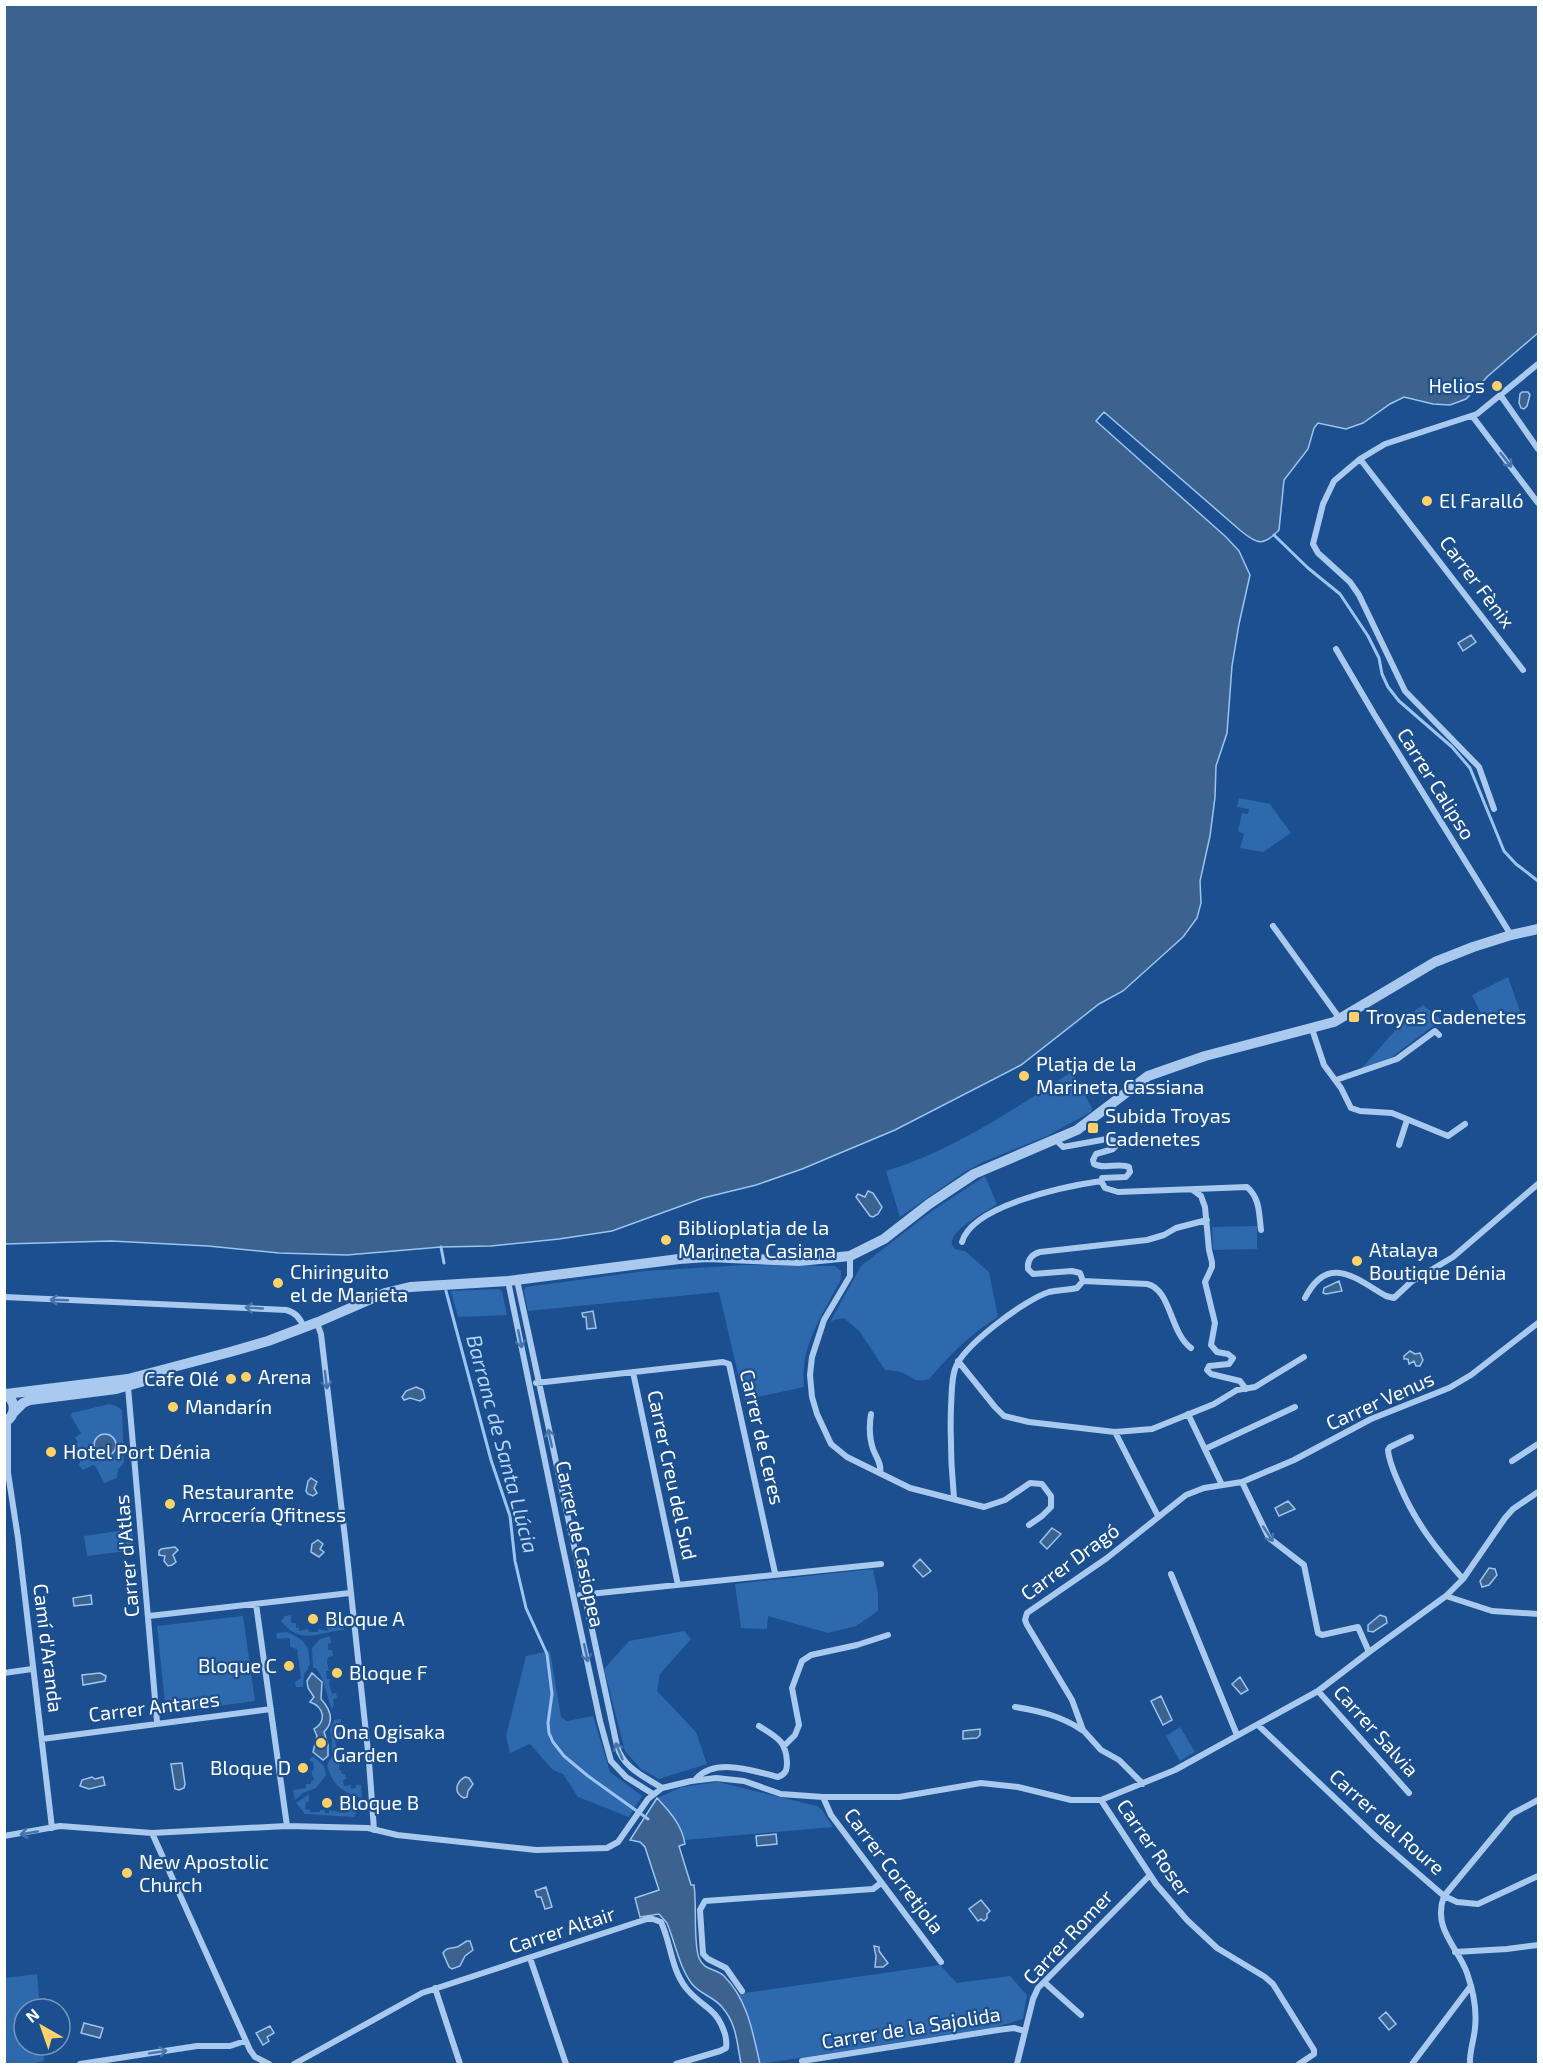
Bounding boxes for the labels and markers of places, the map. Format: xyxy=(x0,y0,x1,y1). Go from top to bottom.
place label: Helios xyxy=(1428,373,1485,397)
marker: Helios xyxy=(1490,379,1504,393)
place label: El Faralló xyxy=(1439,488,1524,512)
marker: El Faralló xyxy=(1420,494,1434,508)
place label: Troyas Cadenetes xyxy=(1366,1004,1526,1028)
marker: Troyas Cadenetes xyxy=(1347,1010,1361,1024)
place label: Platja de la Marineta Cassiana xyxy=(1036,1051,1204,1098)
marker: Platja de la Marineta Cassiana xyxy=(1017,1069,1031,1083)
place label: Subida Troyas Cadenetes xyxy=(1105,1103,1231,1150)
marker: Subida Troyas Cadenetes xyxy=(1086,1121,1100,1135)
place label: Biblioplatja de la Marineta Casiana xyxy=(678,1215,836,1262)
marker: Biblioplatja de la Marineta Casiana xyxy=(659,1233,673,1247)
place label: Atalaya Boutique Dénia xyxy=(1369,1237,1506,1284)
marker: Atalaya Boutique Dénia xyxy=(1350,1254,1364,1268)
place label: Chiringuito el de Marieta xyxy=(290,1259,408,1306)
marker: Chiringuito el de Marieta xyxy=(271,1276,285,1290)
place label: Arena xyxy=(258,1364,312,1388)
place label: Cafe Olé xyxy=(144,1366,219,1390)
marker: Arena xyxy=(239,1370,253,1384)
marker: Cafe Olé xyxy=(224,1372,238,1386)
place label: Mandarín xyxy=(185,1394,272,1418)
marker: Mandarín xyxy=(166,1400,180,1414)
place label: Hotel Port Dénia xyxy=(63,1439,211,1463)
marker: Hotel Port Dénia xyxy=(44,1445,58,1459)
place label: Restaurante Arrocería Qfitness xyxy=(182,1479,346,1526)
marker: Restaurante Arrocería Qfitness xyxy=(163,1497,177,1511)
place label: Bloque A xyxy=(325,1606,405,1630)
marker: Bloque A xyxy=(306,1612,320,1626)
place label: Bloque C xyxy=(198,1653,277,1677)
marker: Bloque C xyxy=(282,1659,296,1673)
place label: Bloque F xyxy=(349,1660,428,1684)
marker: Bloque F xyxy=(330,1666,344,1680)
place label: Ona Ogisaka Garden xyxy=(333,1719,445,1766)
marker: Ona Ogisaka Garden xyxy=(314,1736,328,1750)
place label: Bloque D xyxy=(210,1755,291,1779)
marker: Bloque D xyxy=(296,1761,310,1775)
place label: Bloque B xyxy=(339,1790,419,1814)
marker: Bloque B xyxy=(320,1796,334,1810)
place label: New Apostolic Church xyxy=(139,1849,269,1896)
marker: New Apostolic Church xyxy=(120,1866,134,1880)

